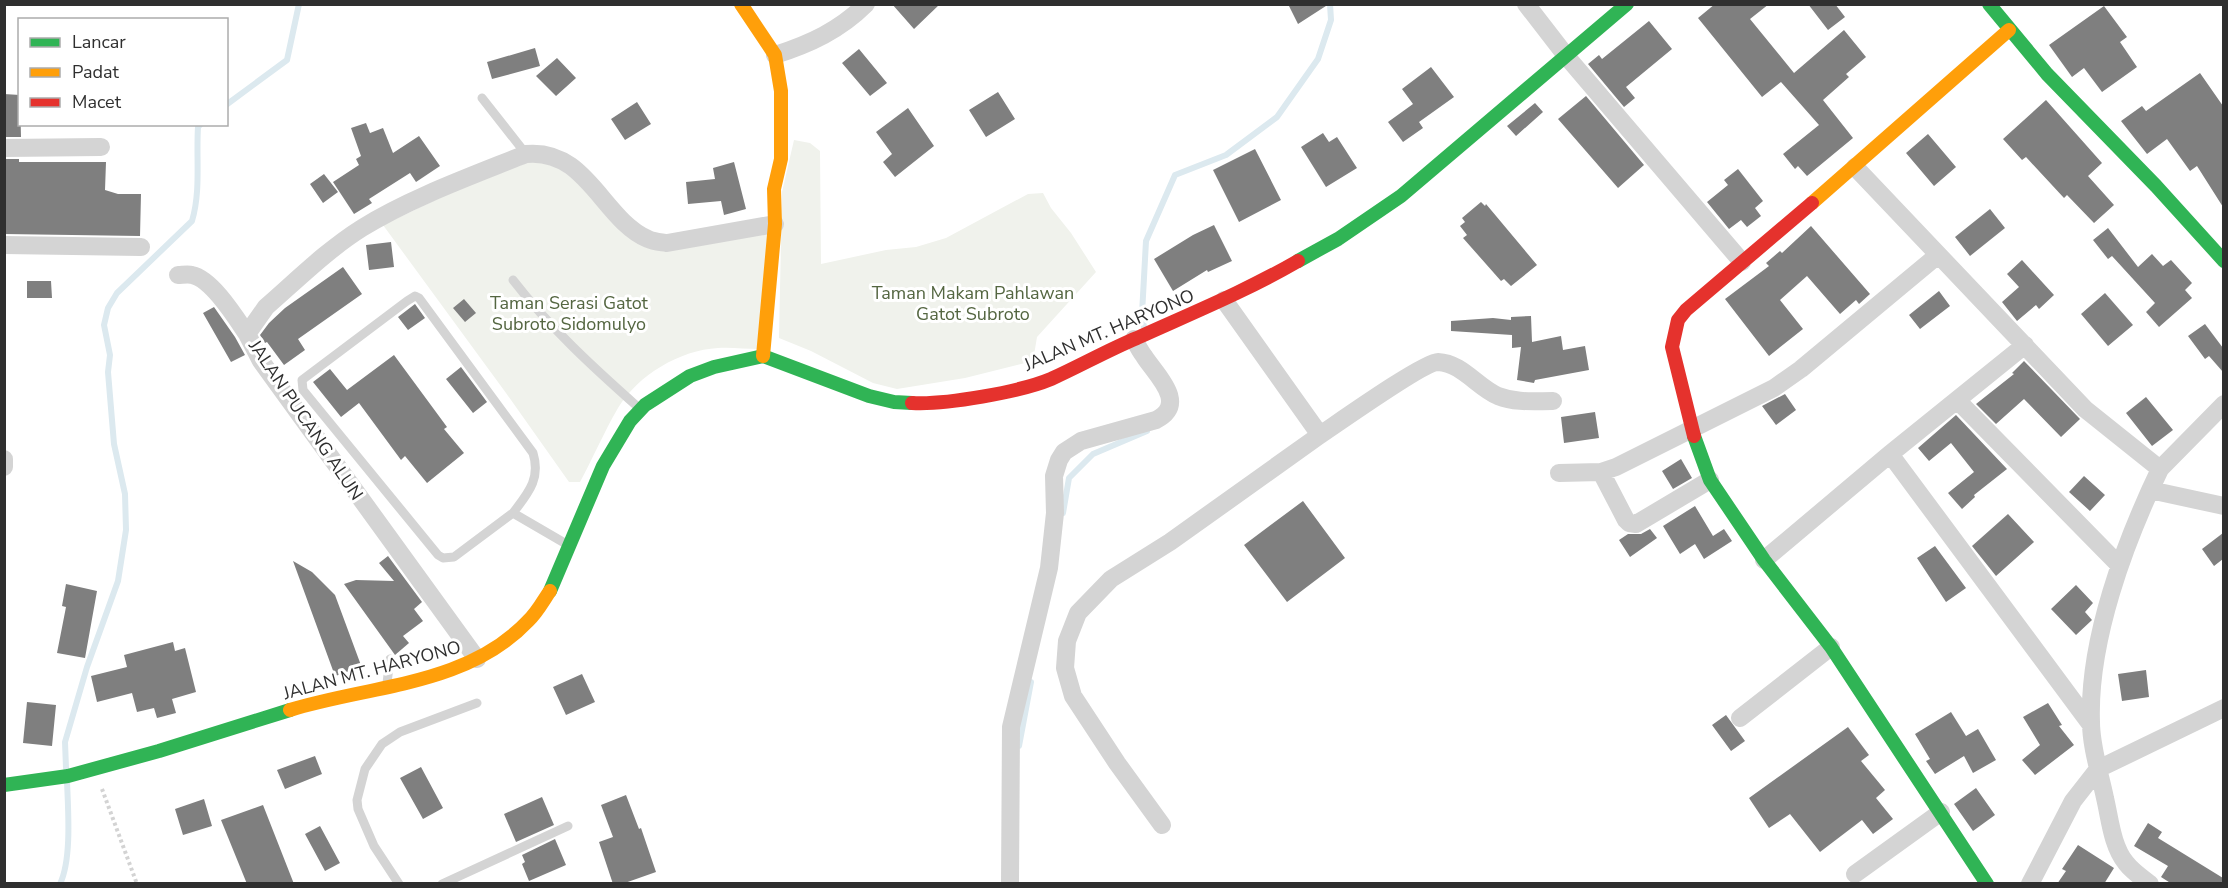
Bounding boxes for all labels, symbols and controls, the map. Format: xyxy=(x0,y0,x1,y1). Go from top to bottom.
legend xyxy=(18,18,228,126)
text: Lancar xyxy=(72,30,126,54)
text: Padat xyxy=(72,60,120,84)
text: Macet xyxy=(72,90,122,114)
park label: Taman Makam Pahlawan Gatot Subroto xyxy=(872,281,1074,326)
street label: JALAN MT. HARYONO xyxy=(1019,283,1198,377)
park label: Taman Serasi Gatot Subroto Sidomulyo xyxy=(490,291,649,336)
street label: JALAN PUCANG ALUN xyxy=(243,334,369,505)
street label: JALAN MT. HARYONO xyxy=(280,635,463,706)

